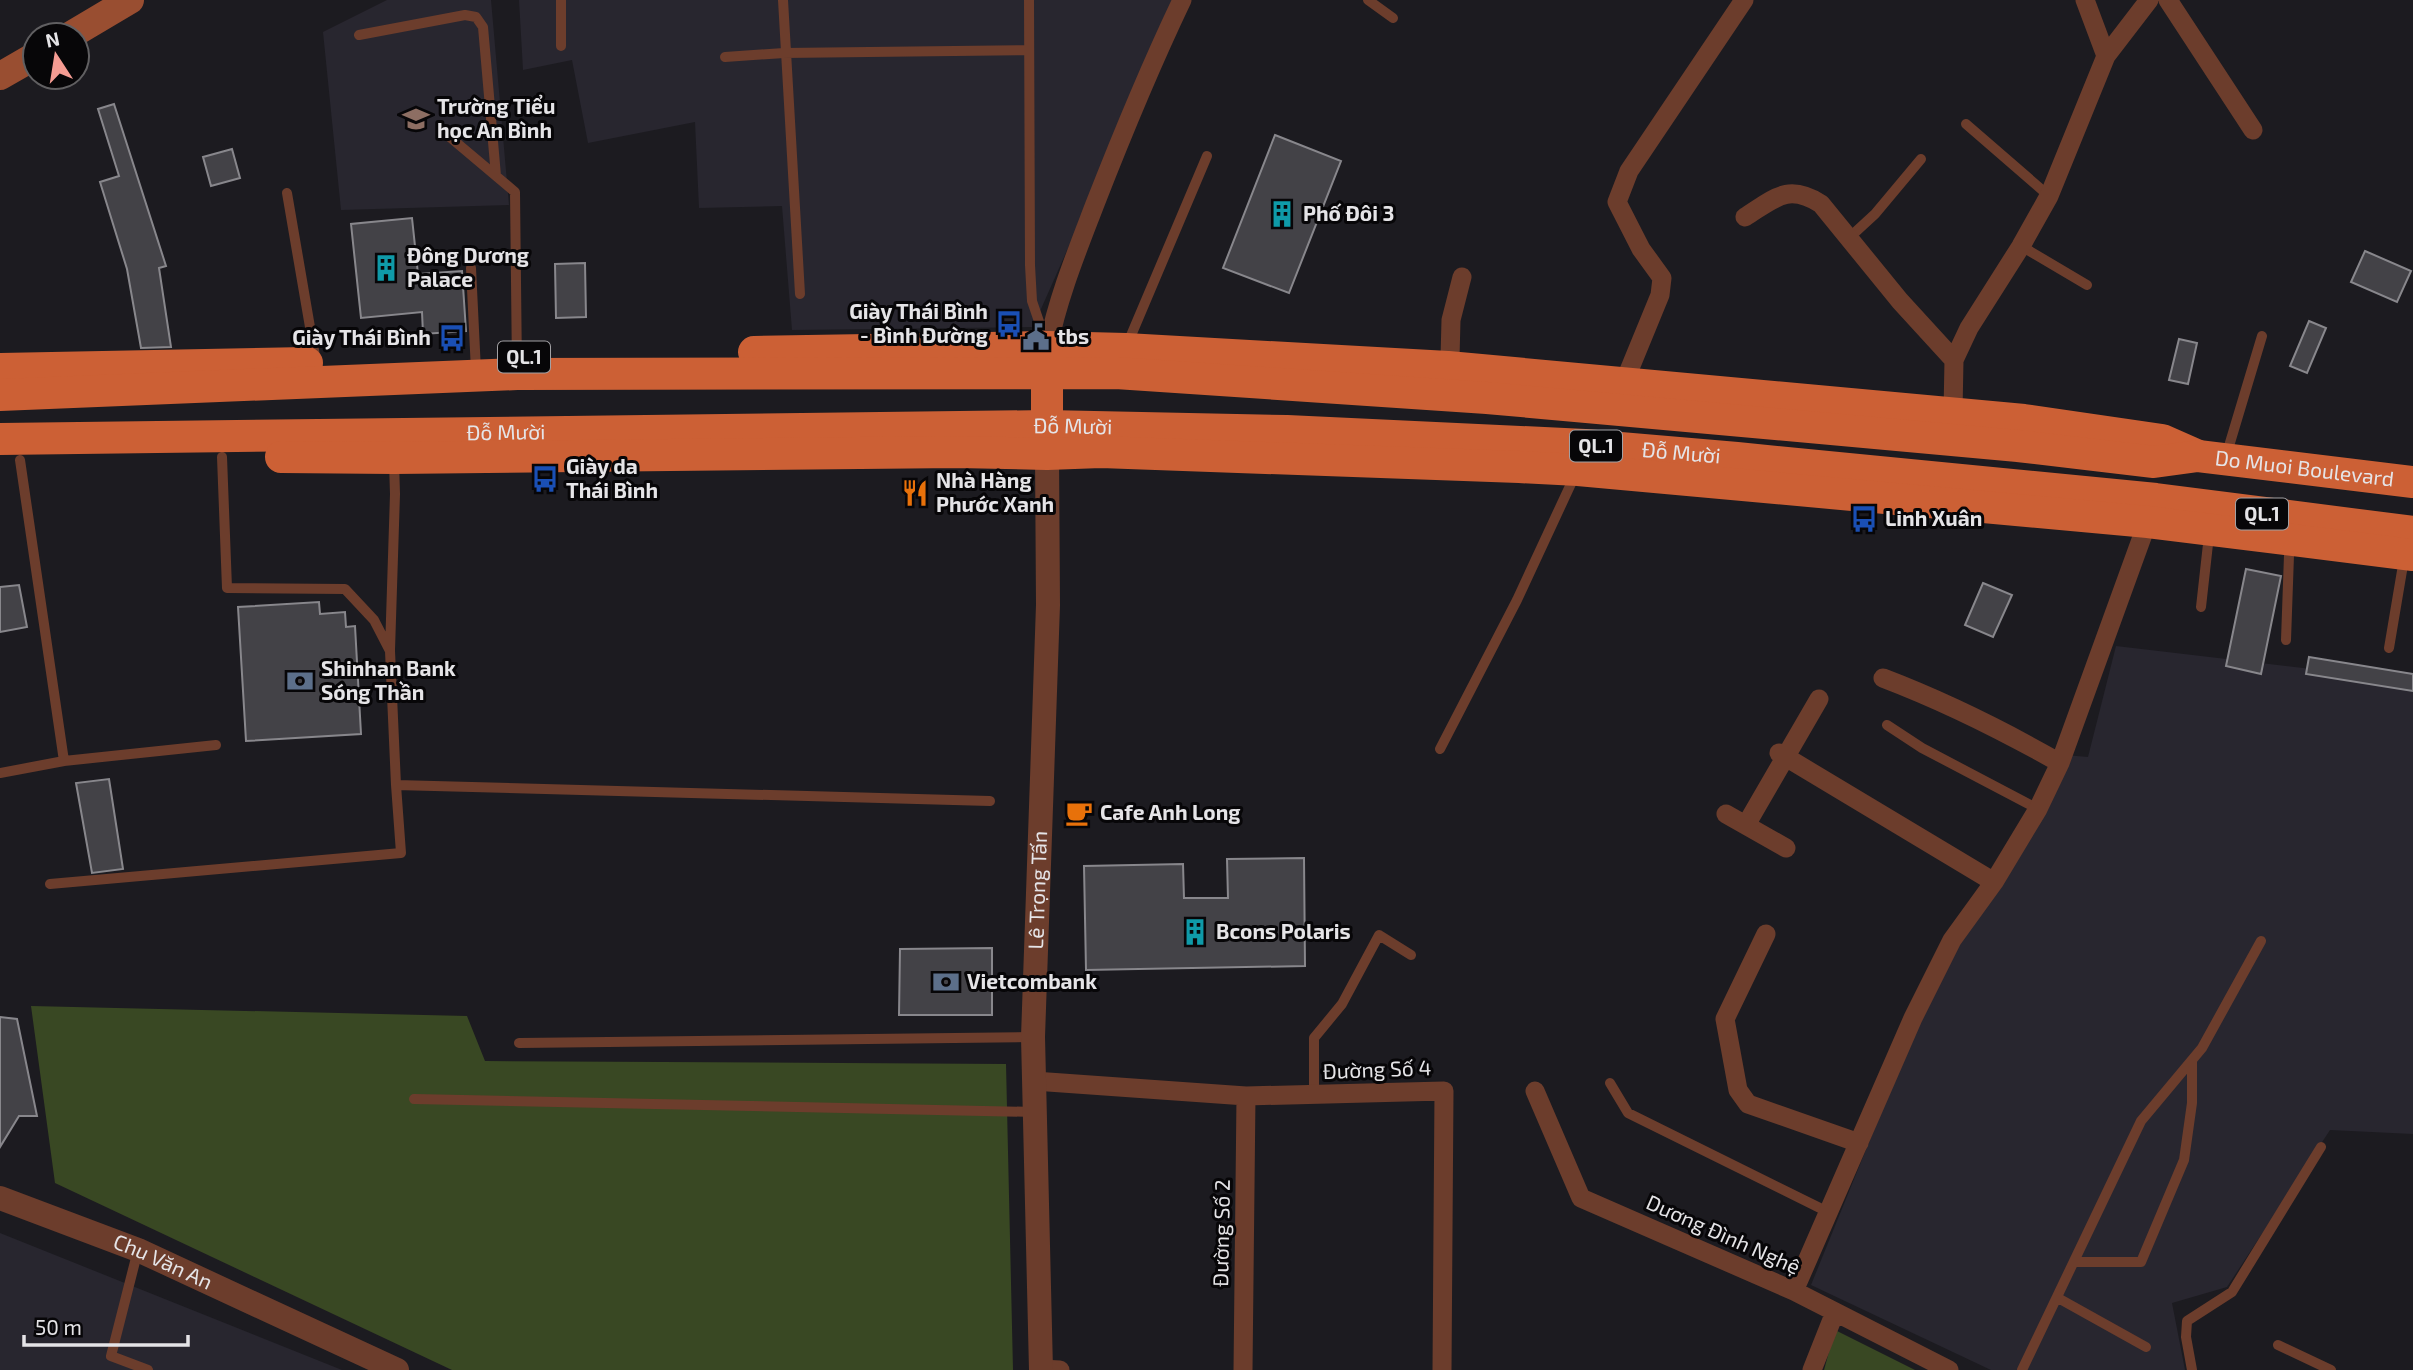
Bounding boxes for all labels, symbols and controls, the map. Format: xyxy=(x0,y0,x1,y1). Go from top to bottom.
north arrow xyxy=(21,21,91,91)
text: N xyxy=(43,26,61,52)
place label: Trường Tiểu học An Bình xyxy=(437,93,555,142)
school or university icon: Trường Tiểu học An Bình xyxy=(401,104,431,134)
building icon: Phố Đôi 3 xyxy=(1267,199,1297,229)
place label: Phố Đôi 3 xyxy=(1303,200,1394,225)
place label: Đông Dương Palace xyxy=(407,242,529,291)
building icon: Đông Dương Palace xyxy=(371,253,401,283)
place label: Giày Thái Bình - Bình Đường xyxy=(849,298,988,347)
bus stop icon: Giày Thái Bình - Bình Đường xyxy=(994,309,1024,339)
public building icon: tbs xyxy=(1021,322,1051,352)
bus stop icon: Giày Thái Bình xyxy=(437,323,467,353)
place label: tbs xyxy=(1057,323,1089,348)
place label: Giày Thái Bình xyxy=(292,324,431,350)
road number: QL.1 xyxy=(498,342,550,372)
street label: Đỗ Mười xyxy=(1033,412,1113,438)
street label: Đỗ Mười xyxy=(466,418,546,444)
road number: QL.1 xyxy=(1570,430,1622,462)
street label: Đỗ Mười xyxy=(1641,436,1722,468)
street label: Do Muoi Boulevard xyxy=(2214,444,2396,491)
place label: Giày da Thái Bình xyxy=(566,453,658,502)
bus stop icon: Giày da Thái Bình xyxy=(530,464,560,494)
place label: Nhà Hàng Phước Xanh xyxy=(936,467,1054,516)
restaurant icon: Nhà Hàng Phước Xanh xyxy=(900,478,930,508)
road number: QL.1 xyxy=(2236,499,2288,530)
bus stop icon: Linh Xuân xyxy=(1849,504,1879,534)
place label: Linh Xuân xyxy=(1885,505,1982,530)
place label: Shinhan Bank Sóng Thần xyxy=(321,655,456,704)
bank icon: Shinhan Bank Sóng Thần xyxy=(285,666,315,696)
cafe icon: Cafe Anh Long xyxy=(1064,798,1094,828)
place label: Cafe Anh Long xyxy=(1100,799,1241,824)
street label: Lê Trọng Tấn xyxy=(1022,830,1051,950)
building icon: Bcons Polaris xyxy=(1180,917,1210,947)
place label: Bcons Polaris xyxy=(1216,918,1351,943)
bank icon: Vietcombank xyxy=(931,967,961,997)
place label: Vietcombank xyxy=(967,968,1097,993)
street label: Đường Số 4 xyxy=(1322,1054,1432,1083)
street label: Đường Số 2 xyxy=(1207,1179,1234,1287)
street label: Dương Đình Nghệ xyxy=(1643,1189,1804,1279)
street label: Chu Văn An xyxy=(110,1228,217,1294)
scale bar xyxy=(24,1304,189,1348)
text: 50 m xyxy=(35,1314,82,1339)

